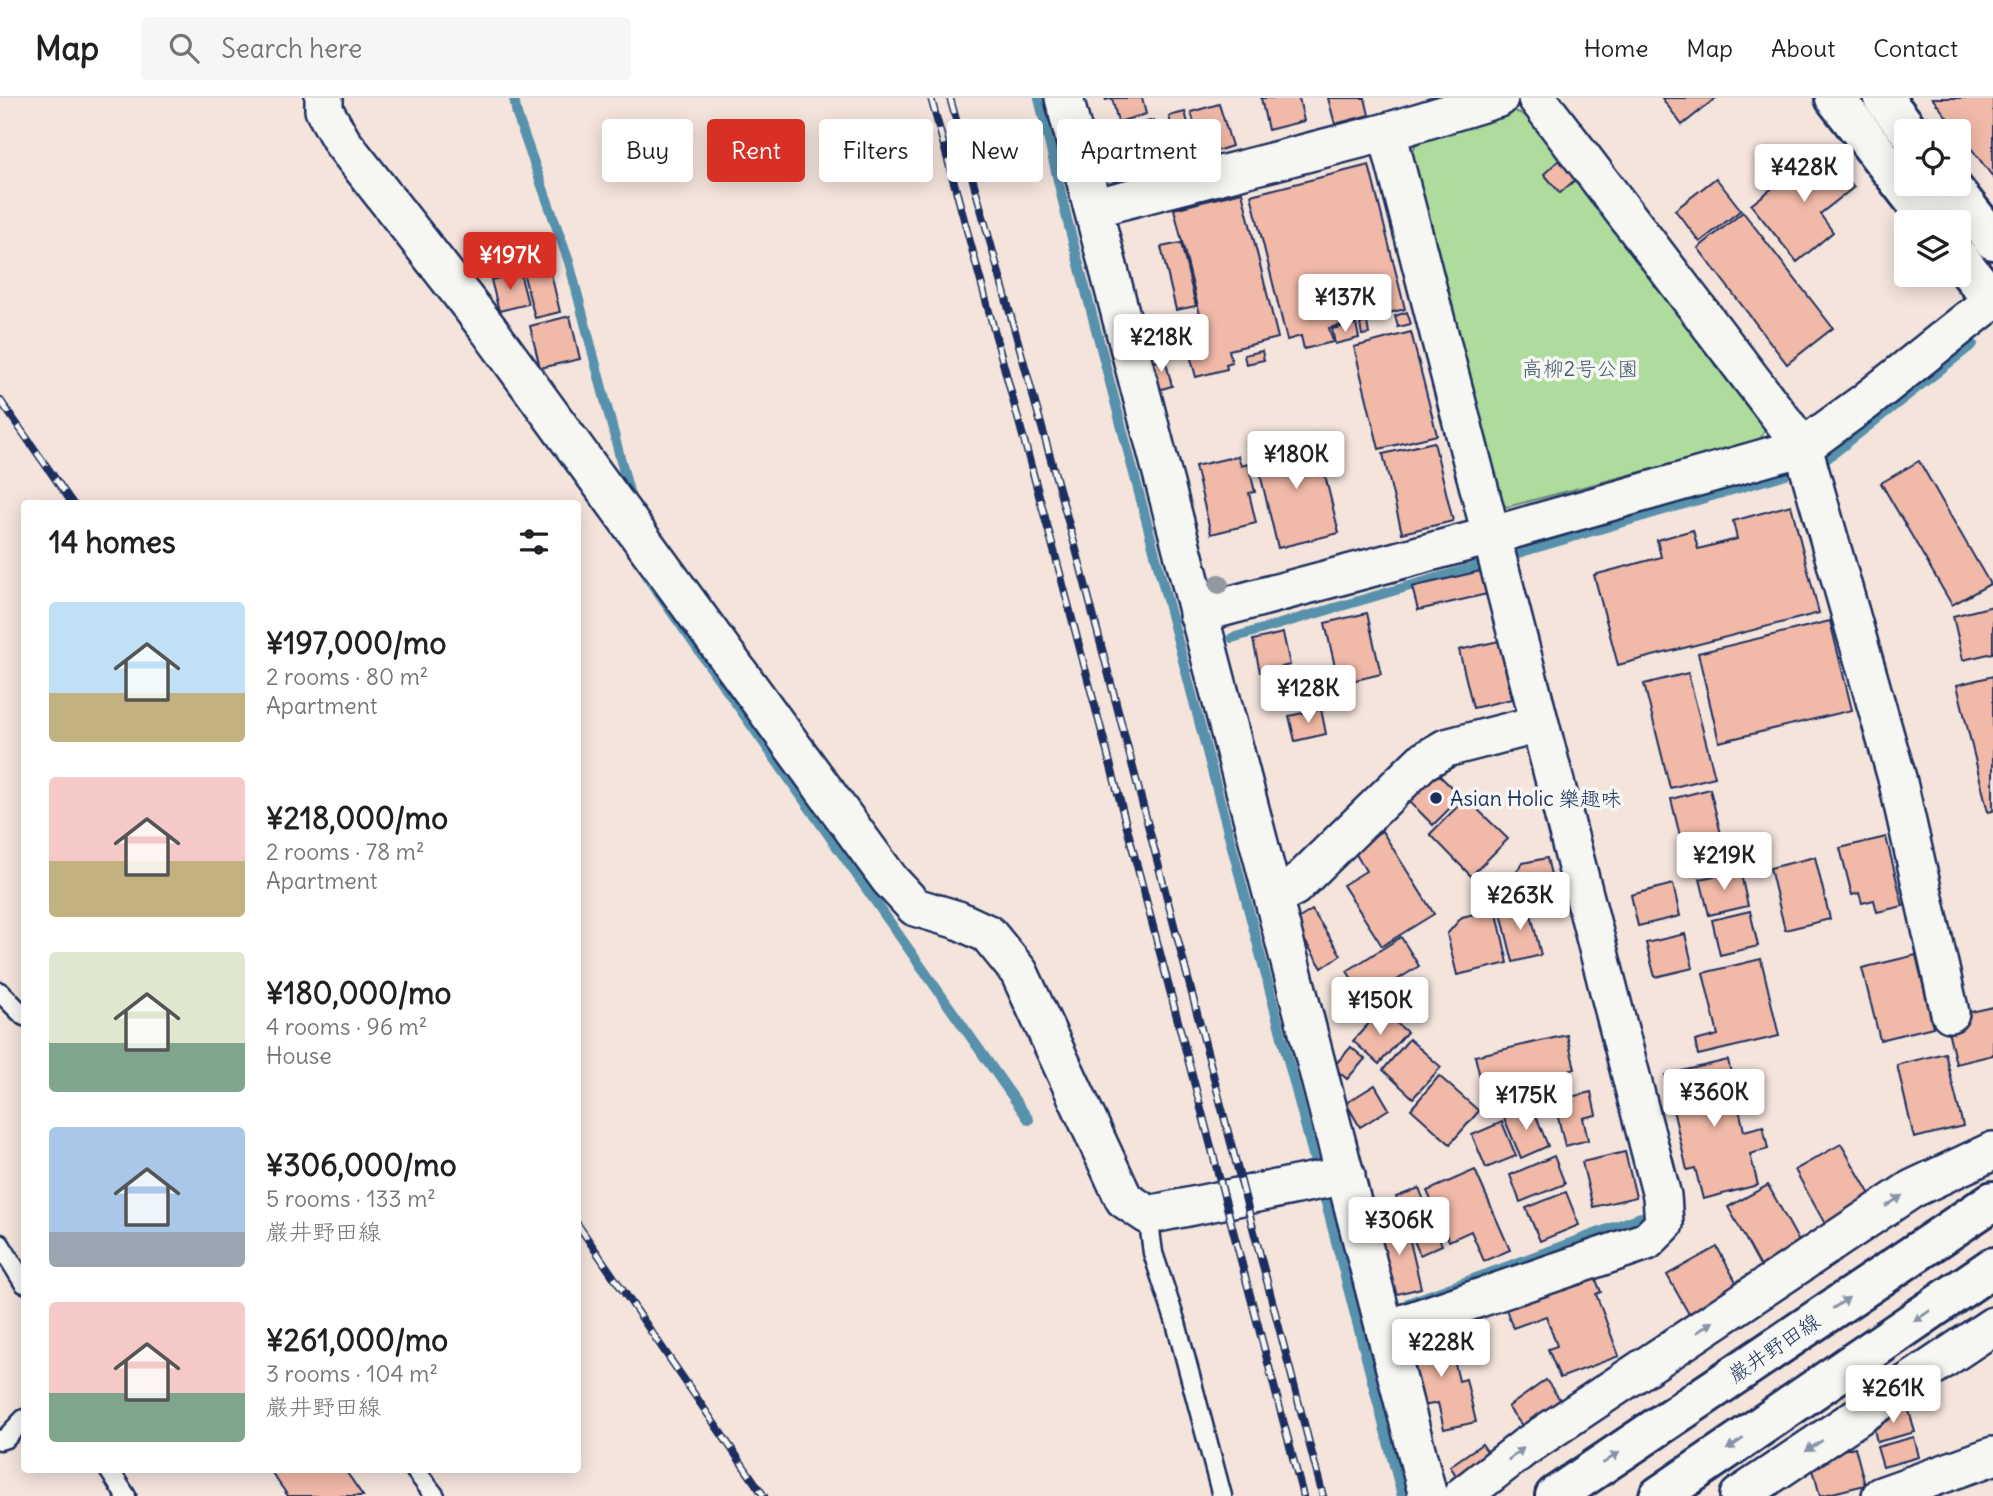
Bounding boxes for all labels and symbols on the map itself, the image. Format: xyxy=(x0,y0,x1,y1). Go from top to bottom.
pin: ¥428K xyxy=(1755,144,1853,204)
pin: ¥197K xyxy=(461,232,559,292)
pin: ¥137K xyxy=(1296,274,1394,334)
pin: ¥218K xyxy=(1112,314,1210,374)
park label: 高柳2号公園 xyxy=(1522,355,1638,382)
pin: ¥180K xyxy=(1247,432,1345,491)
pin: ¥128K xyxy=(1259,666,1357,725)
place label: Asian Holic 樂趣味 xyxy=(1450,785,1622,812)
marker: Asian Holic 樂趣味 xyxy=(1428,790,1444,806)
pin: ¥219K xyxy=(1675,832,1773,892)
pin: ¥263K xyxy=(1471,872,1569,932)
pin: ¥150K xyxy=(1331,978,1429,1037)
pin: ¥360K xyxy=(1665,1070,1763,1129)
pin: ¥175K xyxy=(1477,1072,1575,1132)
one-way arrow xyxy=(1885,1194,1903,1208)
pin: ¥306K xyxy=(1350,1198,1448,1257)
one-way arrow xyxy=(1831,1297,1850,1310)
street label: 巌井野田線 xyxy=(1723,1307,1825,1389)
one-way arrow xyxy=(1913,1309,1931,1323)
pin: ¥228K xyxy=(1392,1320,1490,1379)
one-way arrow xyxy=(1696,1320,1714,1334)
pin: ¥261K xyxy=(1844,1366,1942,1425)
one-way arrow xyxy=(1725,1437,1744,1450)
one-way arrow xyxy=(1805,1439,1823,1453)
one-way arrow xyxy=(1507,1448,1525,1462)
one-way arrow xyxy=(1602,1451,1620,1465)

